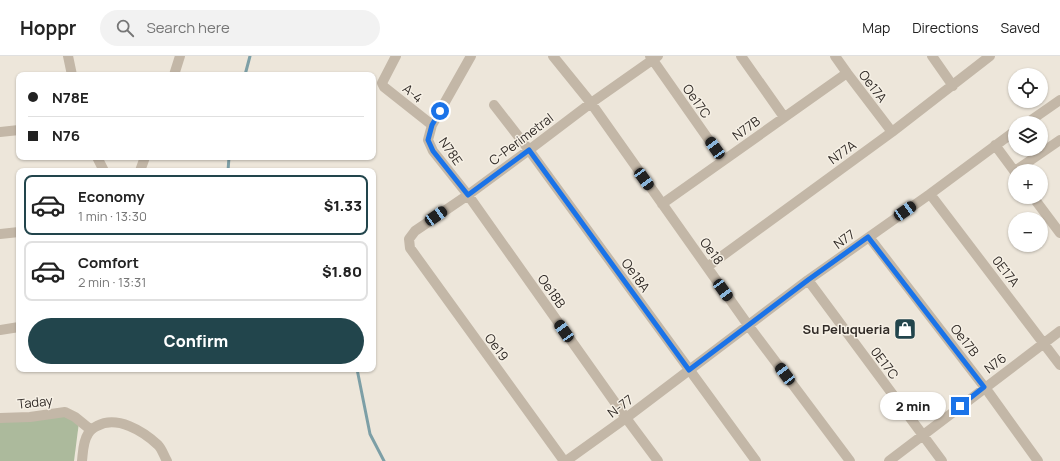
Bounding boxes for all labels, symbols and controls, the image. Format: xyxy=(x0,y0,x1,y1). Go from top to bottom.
search box xyxy=(100,10,380,46)
text: Hoppr xyxy=(20,15,76,41)
icon: search xyxy=(114,17,136,39)
text: Search here xyxy=(146,17,230,38)
text: Map xyxy=(862,18,890,37)
text: Directions xyxy=(912,18,979,37)
text: Saved xyxy=(1001,18,1040,37)
street label: Oe17A xyxy=(855,66,891,106)
map controls xyxy=(1008,68,1048,252)
button: locate xyxy=(1008,68,1048,108)
street label: A-4 xyxy=(399,79,427,107)
street label: Oe17C xyxy=(679,80,715,122)
text: N78E xyxy=(52,87,89,108)
route start xyxy=(431,102,449,120)
street label: C-Perimetral xyxy=(485,109,557,169)
street label: N77B xyxy=(728,112,764,144)
button: layers xyxy=(1008,116,1048,156)
text: N76 xyxy=(52,125,80,146)
street label: N78E xyxy=(435,133,467,169)
car xyxy=(703,135,727,161)
street label: N77A xyxy=(825,136,859,168)
button: + xyxy=(1008,164,1048,204)
car xyxy=(632,166,656,192)
text: Economy xyxy=(78,186,145,207)
icon: car xyxy=(30,187,66,223)
text: $1.33 xyxy=(324,195,362,216)
car xyxy=(892,199,918,223)
car xyxy=(423,204,449,228)
text: 1 min · 13:30 xyxy=(78,207,147,225)
button: − xyxy=(1008,212,1048,252)
street label: N77 xyxy=(830,225,858,253)
street label: Oe18 xyxy=(696,234,728,268)
text: Comfort xyxy=(78,252,139,273)
street label: 0E17A xyxy=(988,252,1024,290)
icon: car xyxy=(30,253,66,289)
street label: Oe18A xyxy=(618,254,654,296)
text: $1.80 xyxy=(322,261,362,282)
street label: Oe18B xyxy=(534,270,570,312)
text: 2 min · 13:31 xyxy=(78,273,146,291)
car xyxy=(711,277,735,303)
shop icon: Su Peluqueria xyxy=(892,316,918,342)
button: Confirm xyxy=(28,318,364,364)
car xyxy=(552,318,576,344)
place label: Su Peluqueria xyxy=(803,320,890,338)
street label: Oe17B xyxy=(947,320,983,360)
street label: Oe19 xyxy=(481,330,513,364)
street label: 0E17C xyxy=(867,343,903,383)
street label: N76 xyxy=(980,349,1010,377)
car xyxy=(773,361,797,387)
street label: N-77 xyxy=(603,390,637,422)
street label: Taday xyxy=(16,391,54,413)
callout: 2 min xyxy=(880,392,946,420)
text: 2 min xyxy=(896,397,930,415)
route end xyxy=(951,397,969,415)

